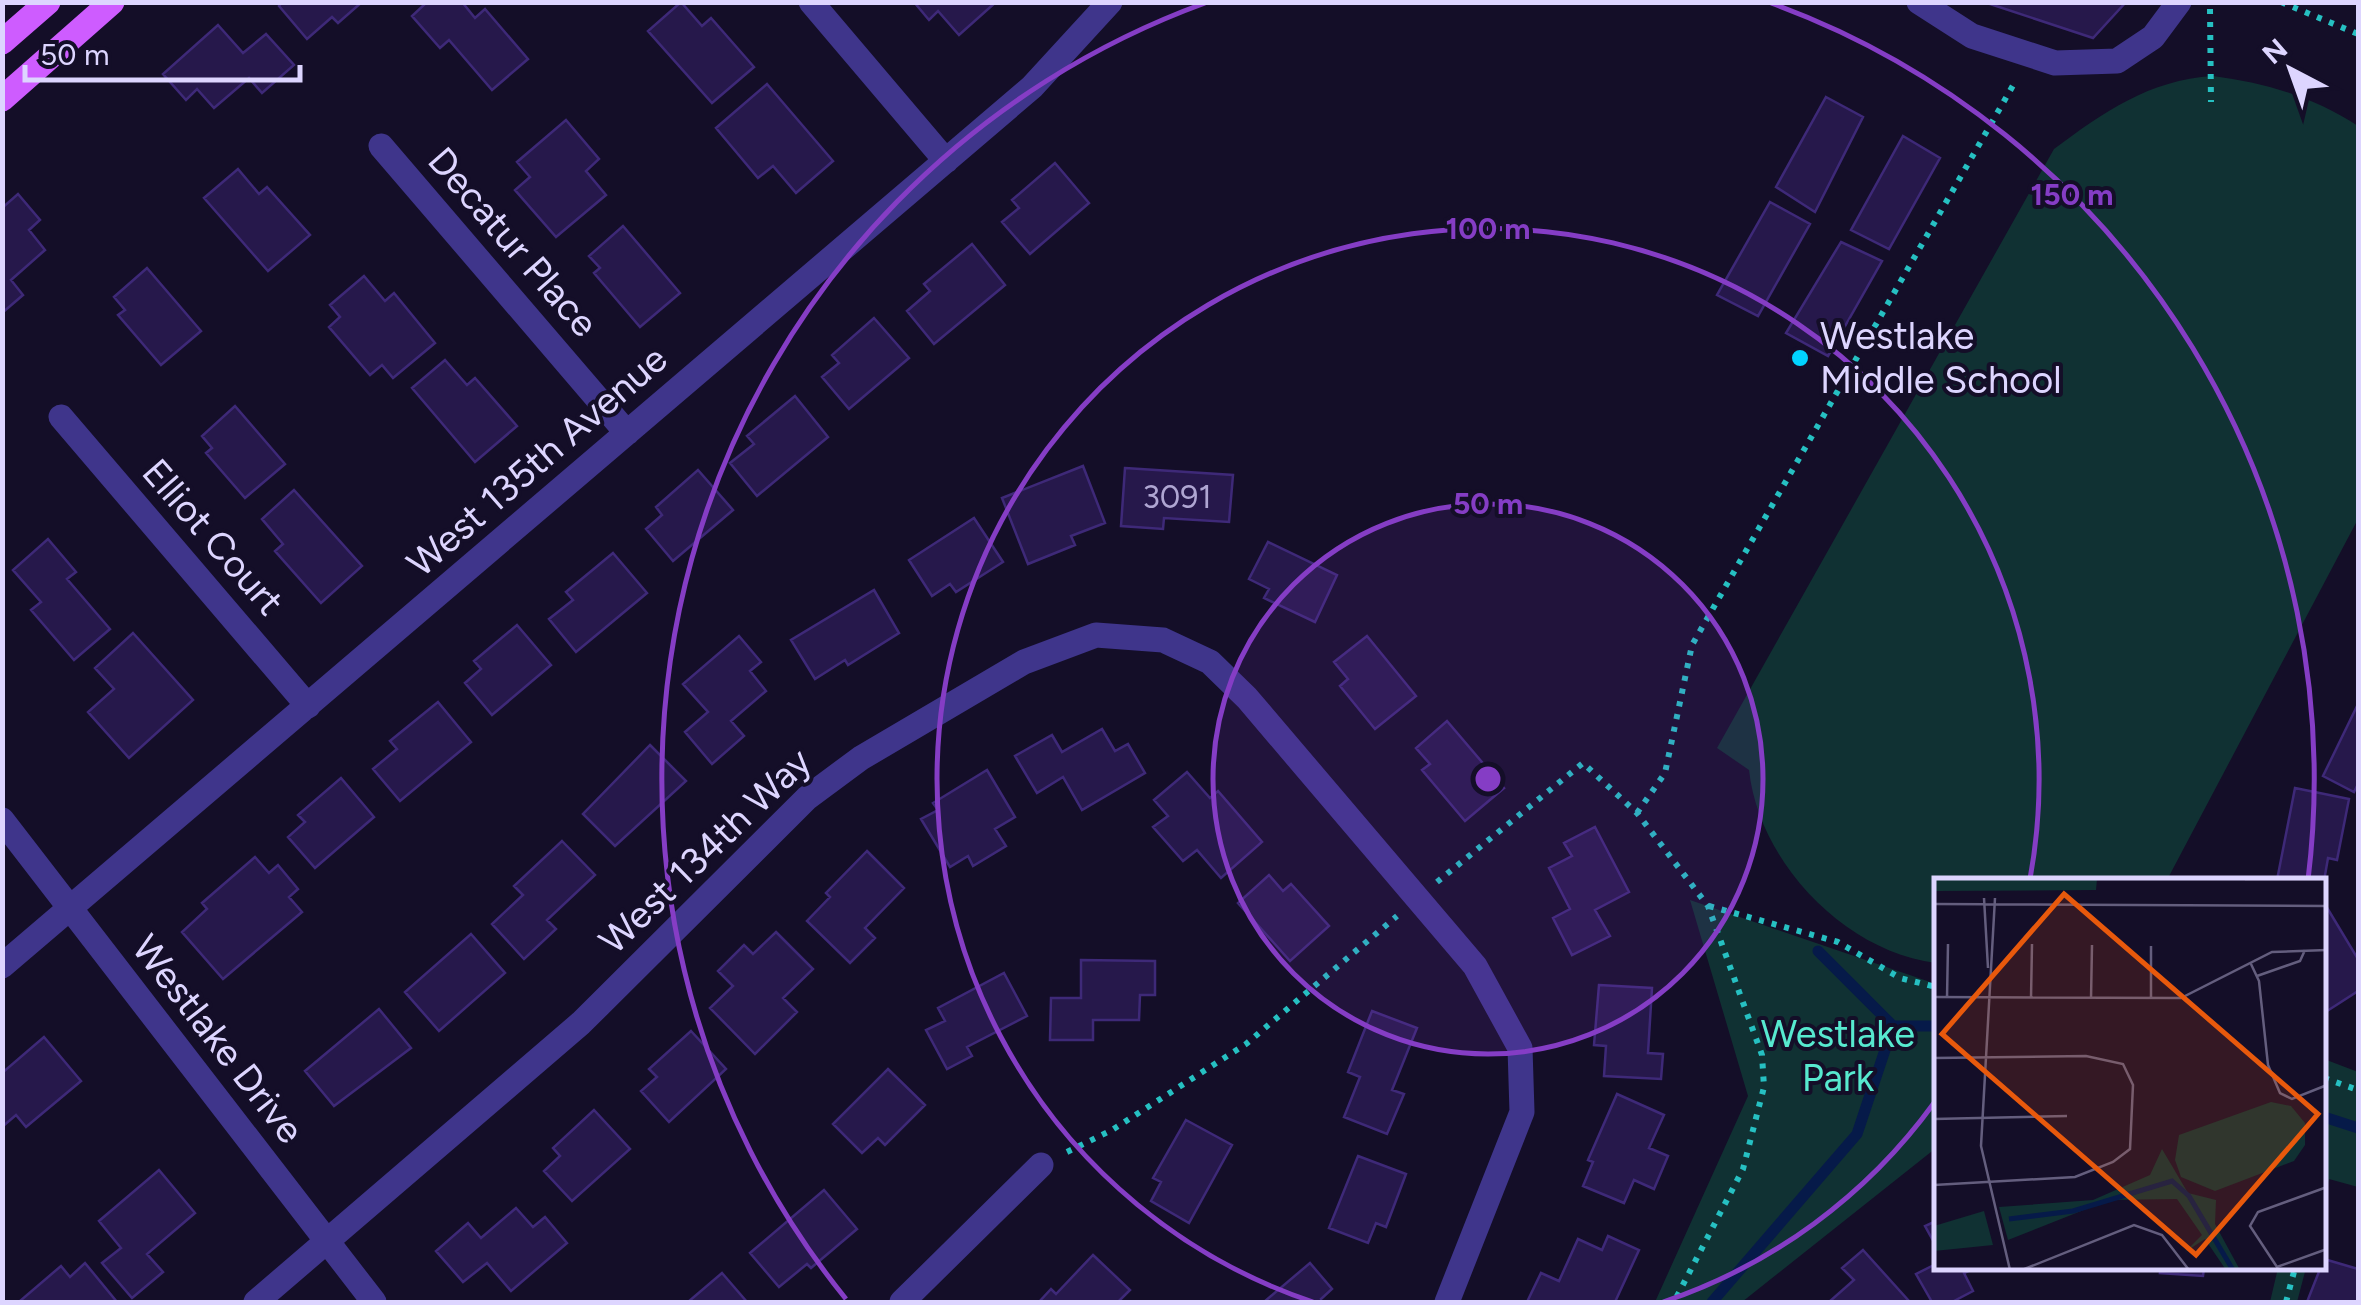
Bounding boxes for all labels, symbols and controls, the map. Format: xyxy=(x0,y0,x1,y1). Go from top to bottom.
scale bar xyxy=(25,20,300,82)
north arrow xyxy=(2241,20,2341,120)
text: N xyxy=(2255,31,2294,71)
text: 50 m xyxy=(40,36,109,73)
street label: Decatur Place xyxy=(418,138,608,346)
text: 150 m xyxy=(2031,176,2113,213)
text: 100 m xyxy=(1446,210,1530,247)
place label: Westlake Middle School xyxy=(1820,313,2062,403)
street label: West 135th Avenue xyxy=(398,336,676,586)
marker: Westlake Middle School xyxy=(1789,347,1811,369)
street label: Elliot Court xyxy=(133,450,293,624)
house number: 3091 xyxy=(1142,478,1212,516)
text: 50 m xyxy=(1453,485,1523,522)
street label: West 134th Way xyxy=(590,739,820,963)
centre of rings xyxy=(1470,761,1506,797)
inset map xyxy=(1934,878,2326,1270)
street label: Westlake Drive xyxy=(122,926,314,1152)
park label: Westlake Park xyxy=(1761,1011,1915,1101)

